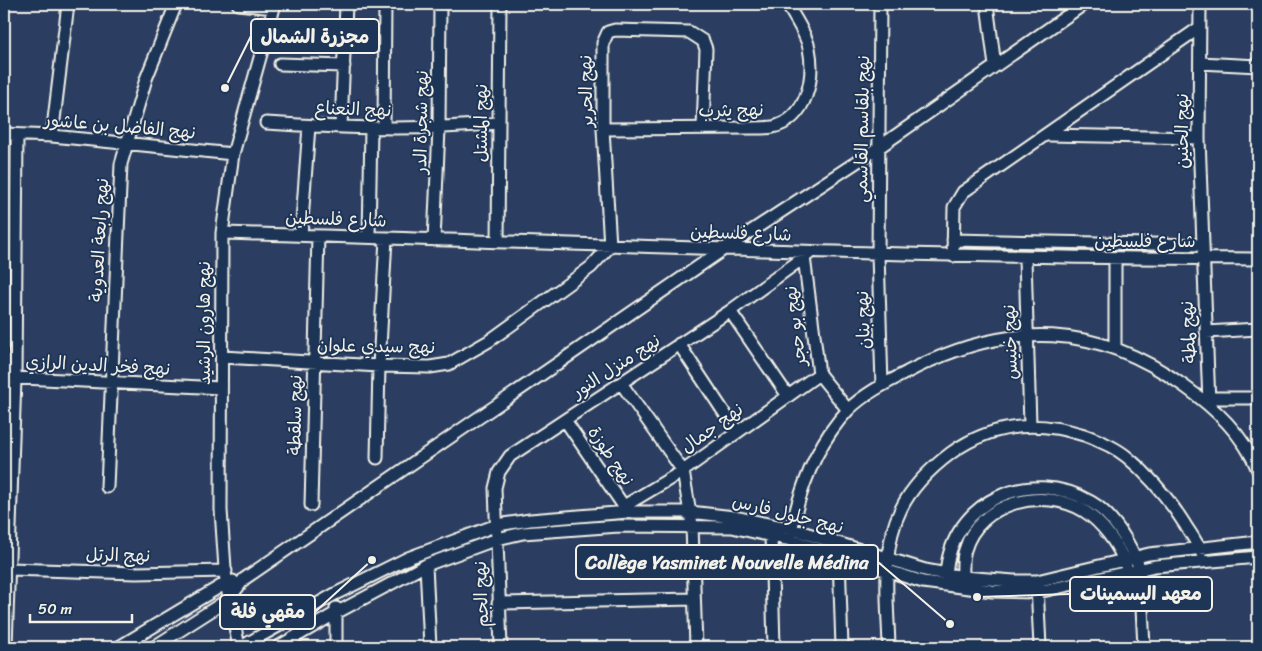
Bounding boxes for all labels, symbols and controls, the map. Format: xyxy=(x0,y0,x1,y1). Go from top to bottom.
callout: مجزرة الشمال xyxy=(251,19,379,53)
text: مجزرة الشمال xyxy=(261,20,369,53)
street label: نهج الحرير xyxy=(569,55,603,129)
street label: نهج بلقاسم القاسمي xyxy=(845,55,879,203)
street label: نهج شجرة الدر xyxy=(404,70,438,176)
street label: نهج المشتل xyxy=(465,84,497,162)
street label: نهج النعناع xyxy=(314,92,392,126)
street label: نهج يثرب xyxy=(698,93,764,127)
street label: نهج الحنين xyxy=(1166,93,1198,169)
street label: نهج الفاضل بن عاشور xyxy=(41,103,197,149)
street label: نهج رابعة العدوية xyxy=(80,177,118,303)
street label: شارع فلسطين xyxy=(285,201,387,237)
street label: شارع فلسطين xyxy=(690,215,792,251)
street label: شارع فلسطين xyxy=(1094,225,1196,257)
street label: نهج هارون الرشيد xyxy=(188,261,220,385)
street label: نهج بو حجر xyxy=(774,284,816,370)
street label: نهج بنان xyxy=(846,290,880,350)
street label: نهج لمطة xyxy=(1170,300,1206,364)
street label: نهج خنيس xyxy=(993,304,1027,380)
street label: نهج منزل النور xyxy=(563,325,667,408)
street label: نهج سيدي علوان xyxy=(316,329,436,363)
street label: نهج فخر الدين الرازي xyxy=(25,345,171,385)
street label: نهج سلقطة xyxy=(278,374,312,456)
street label: نهج جمال xyxy=(674,394,750,462)
street label: نهج طوزة xyxy=(579,419,643,493)
street label: نهج جلول فارس xyxy=(729,485,847,543)
street label: نهج الرتل xyxy=(85,538,151,572)
callout: Collège Yasminet Nouvelle Médina xyxy=(576,545,878,579)
text: Collège Yasminet Nouvelle Médina xyxy=(585,546,869,579)
street label: نهج الجم xyxy=(464,560,498,628)
callout: معهد اليسمينات xyxy=(1070,577,1212,611)
text: معهد اليسمينات xyxy=(1080,577,1202,610)
scale bar xyxy=(30,591,132,623)
callout: مقهي فلة xyxy=(220,595,315,629)
text: مقهي فلة xyxy=(231,595,305,628)
text: 50 m xyxy=(38,596,73,622)

